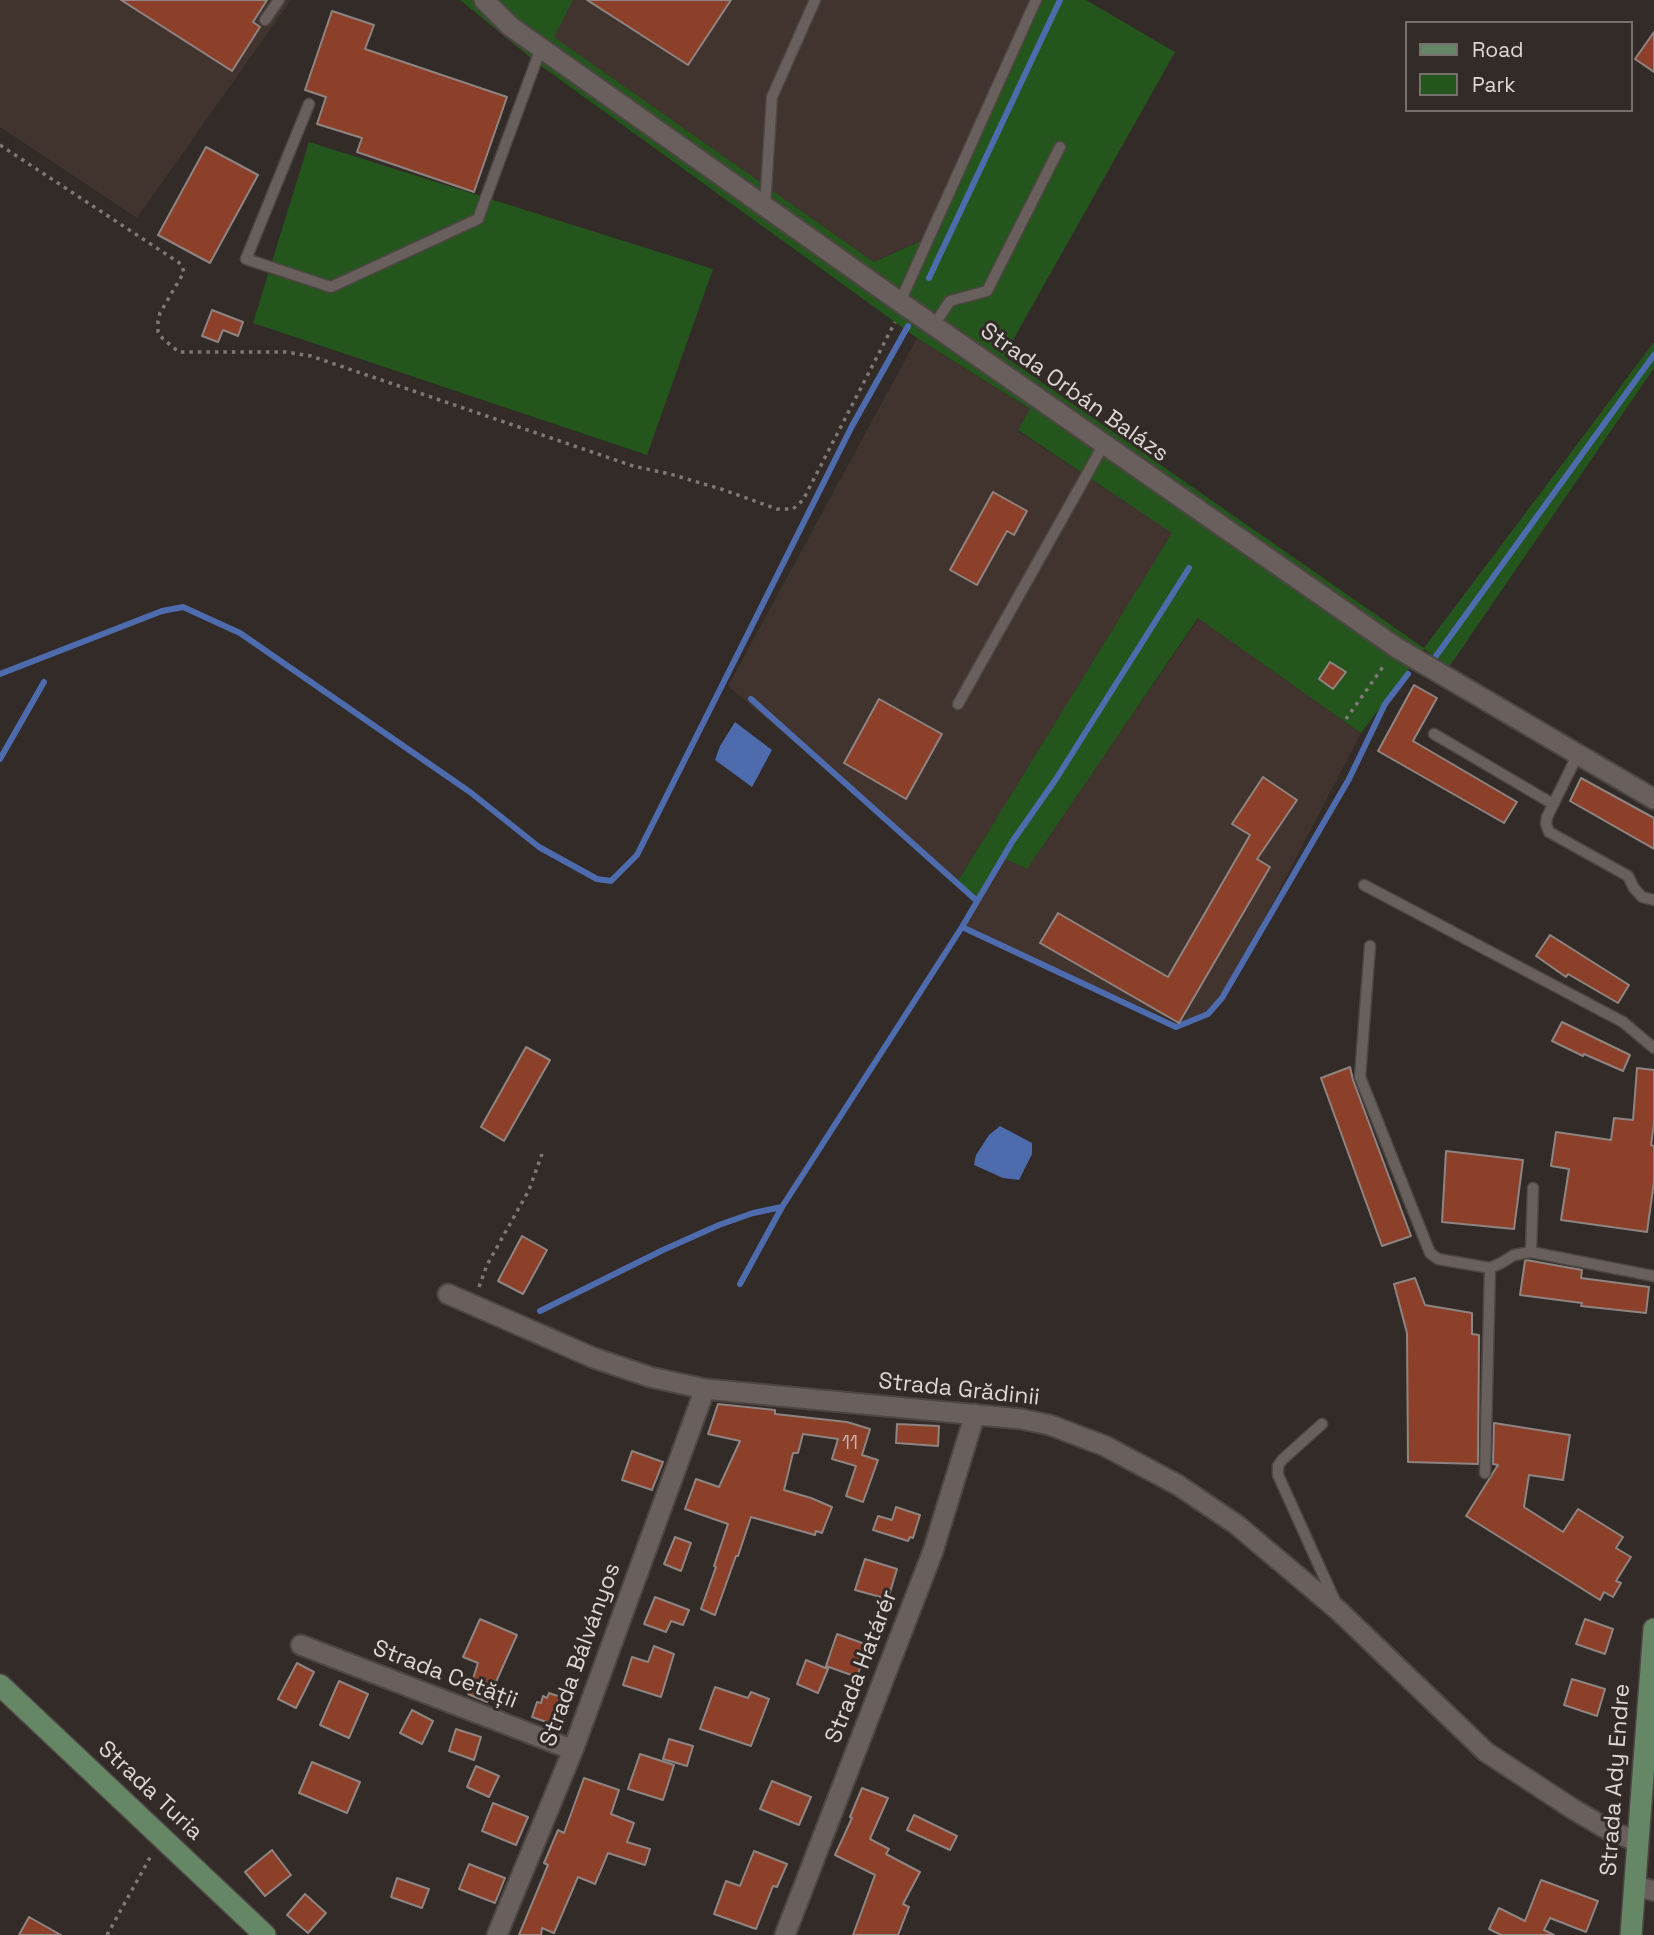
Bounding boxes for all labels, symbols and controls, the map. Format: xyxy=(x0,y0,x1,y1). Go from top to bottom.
legend xyxy=(1406,21,1633,112)
text: Road xyxy=(1472,36,1524,63)
text: Park xyxy=(1472,71,1516,98)
street label: Strada Orbán Balázs xyxy=(975,318,1173,468)
street label: Strada Grădinii xyxy=(877,1368,1041,1412)
house number: 11 xyxy=(842,1433,858,1455)
street label: Strada Bálványos xyxy=(535,1559,627,1751)
street label: Strada Határér xyxy=(820,1587,904,1747)
street label: Strada Cetății xyxy=(369,1635,521,1715)
street label: Strada Ady Endre xyxy=(1596,1683,1636,1877)
street label: Strada Turia xyxy=(92,1735,208,1847)

